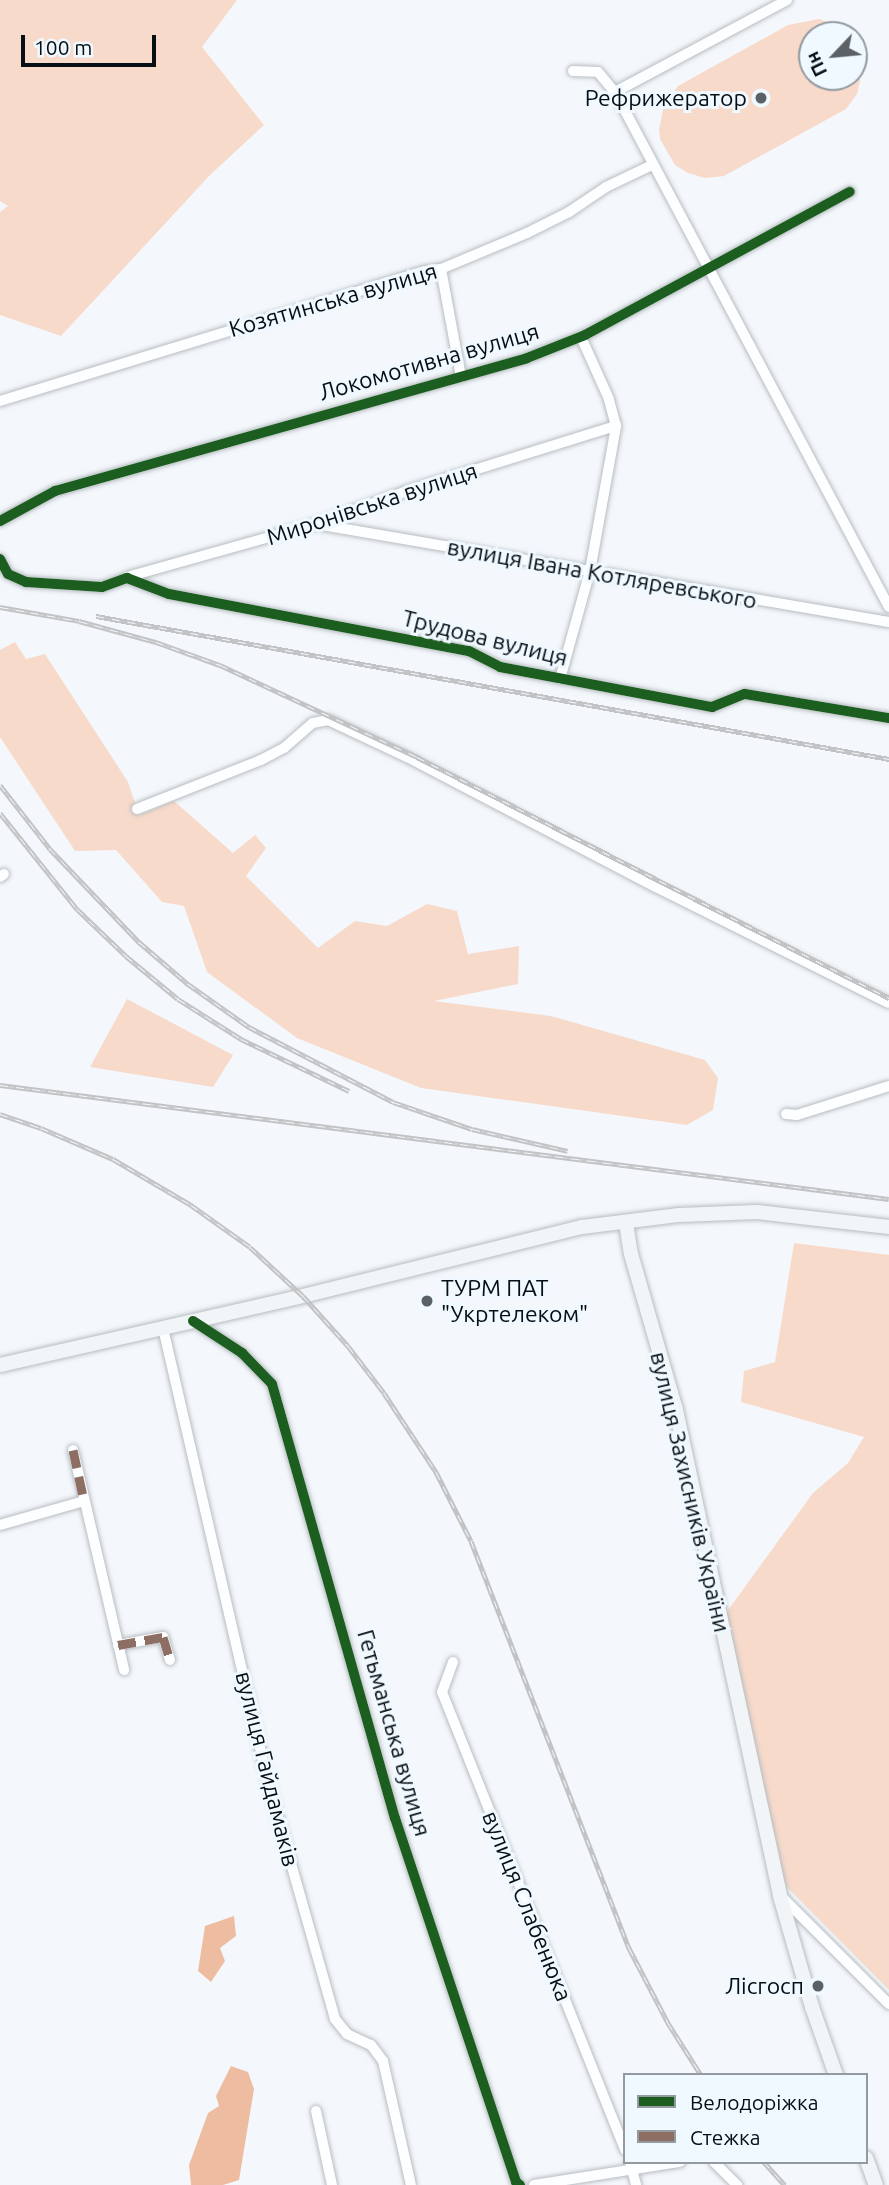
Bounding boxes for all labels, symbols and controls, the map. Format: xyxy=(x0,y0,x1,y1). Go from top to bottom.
scale bar xyxy=(24,21,159,65)
north arrow xyxy=(798,21,868,91)
text: 100 m xyxy=(34,35,92,59)
text: Пн xyxy=(801,48,831,80)
place label: Рефрижератор xyxy=(585,84,747,112)
marker: Рефрижератор xyxy=(753,90,769,106)
street label: Козятинська вулиця xyxy=(226,257,440,343)
street label: Локомотивна вулиця xyxy=(316,317,542,407)
street label: Миронівська вулиця xyxy=(263,457,481,551)
street label: вулиця Івана Котляревського xyxy=(445,533,759,615)
street label: Трудова вулиця xyxy=(400,604,570,672)
place label: ТУРМ ПАТ "Укртелеком" xyxy=(441,1274,588,1328)
marker: ТУРМ ПАТ "Укртелеком" xyxy=(419,1293,435,1309)
street label: вулиця Захисників України xyxy=(644,1349,736,1635)
street label: Гетьманська вулиця xyxy=(351,1626,437,1840)
street label: вулиця Гайдамаків xyxy=(229,1668,305,1870)
street label: вулиця Слабенюка xyxy=(476,1807,578,2005)
place label: Лісгосп xyxy=(725,1972,804,2000)
marker: Лісгосп xyxy=(810,1978,826,1994)
legend xyxy=(623,2073,868,2164)
text: Велодоріжка xyxy=(690,2090,819,2114)
text: Стежка xyxy=(690,2125,761,2149)

